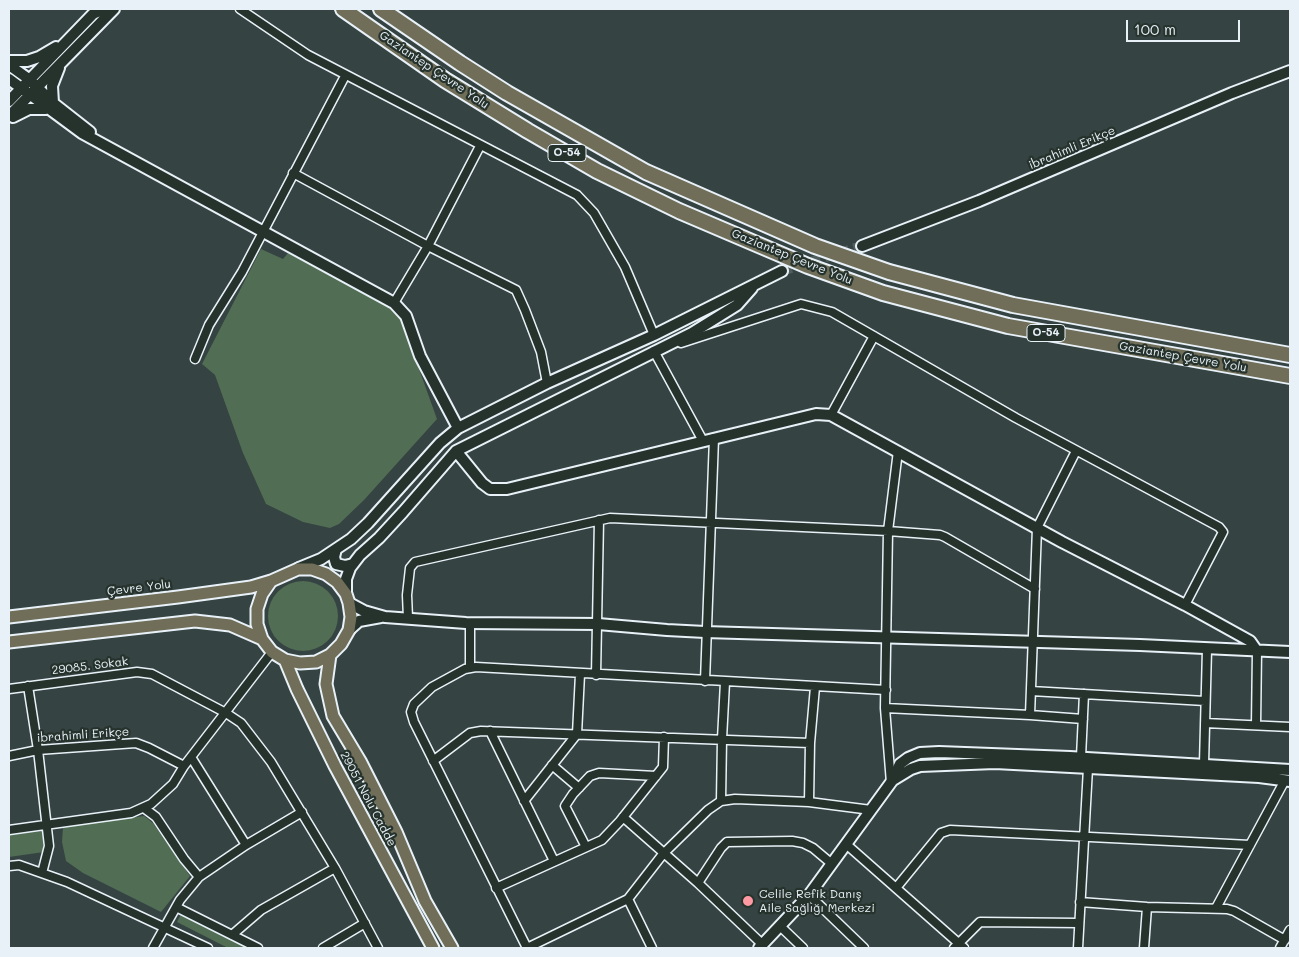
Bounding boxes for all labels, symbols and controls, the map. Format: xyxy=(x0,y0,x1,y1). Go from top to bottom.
scale bar xyxy=(1129,10,1243,42)
text: 100 m xyxy=(1134,19,1176,39)
street label: Gaziantep Çevre Yolu xyxy=(377,28,491,112)
street label: ibrahimli Erikçe xyxy=(1026,123,1118,173)
road number: O-54 xyxy=(548,144,586,162)
street label: Gaziantep Çevre Yolu xyxy=(730,226,854,288)
road number: O-54 xyxy=(1027,324,1065,342)
street label: Gaziantep Çevre Yolu xyxy=(1118,339,1248,375)
street label: Çevre Yolu xyxy=(106,577,172,599)
street label: 29085. Sokak xyxy=(51,654,129,678)
street label: ibrahimli Erikçe xyxy=(36,725,130,745)
street label: 29051 Nolu Cadde xyxy=(337,749,399,849)
place label: Celile Refik Danış Aile Sağlığı Merkezi xyxy=(759,887,875,915)
marker: Celile Refik Danış Aile Sağlığı Merkezi xyxy=(741,894,755,908)

